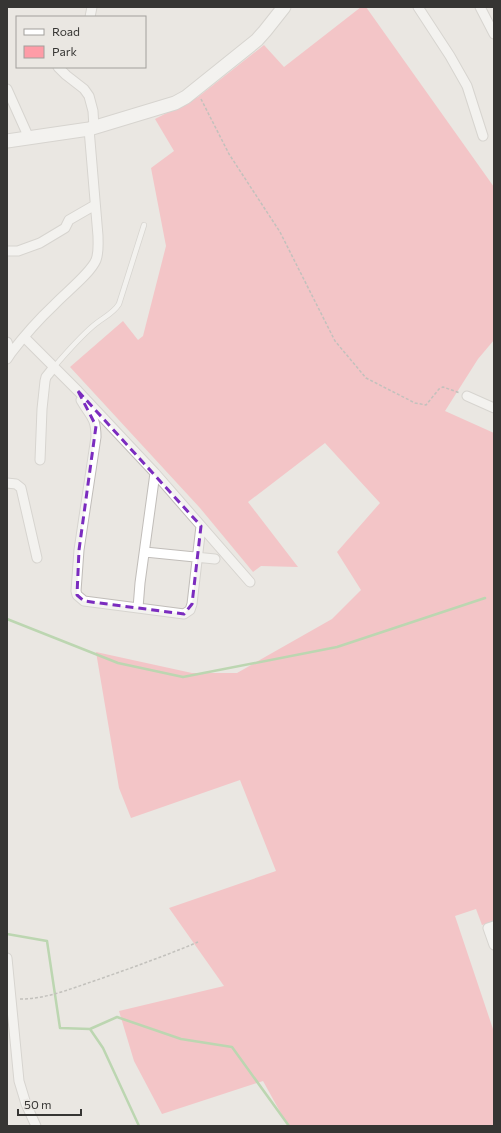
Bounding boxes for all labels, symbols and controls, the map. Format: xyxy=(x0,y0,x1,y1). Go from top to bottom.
legend xyxy=(16,16,146,68)
text: Road xyxy=(52,24,80,38)
text: Park xyxy=(52,44,78,58)
scale bar xyxy=(18,1091,81,1117)
text: 50 m xyxy=(24,1097,52,1111)

